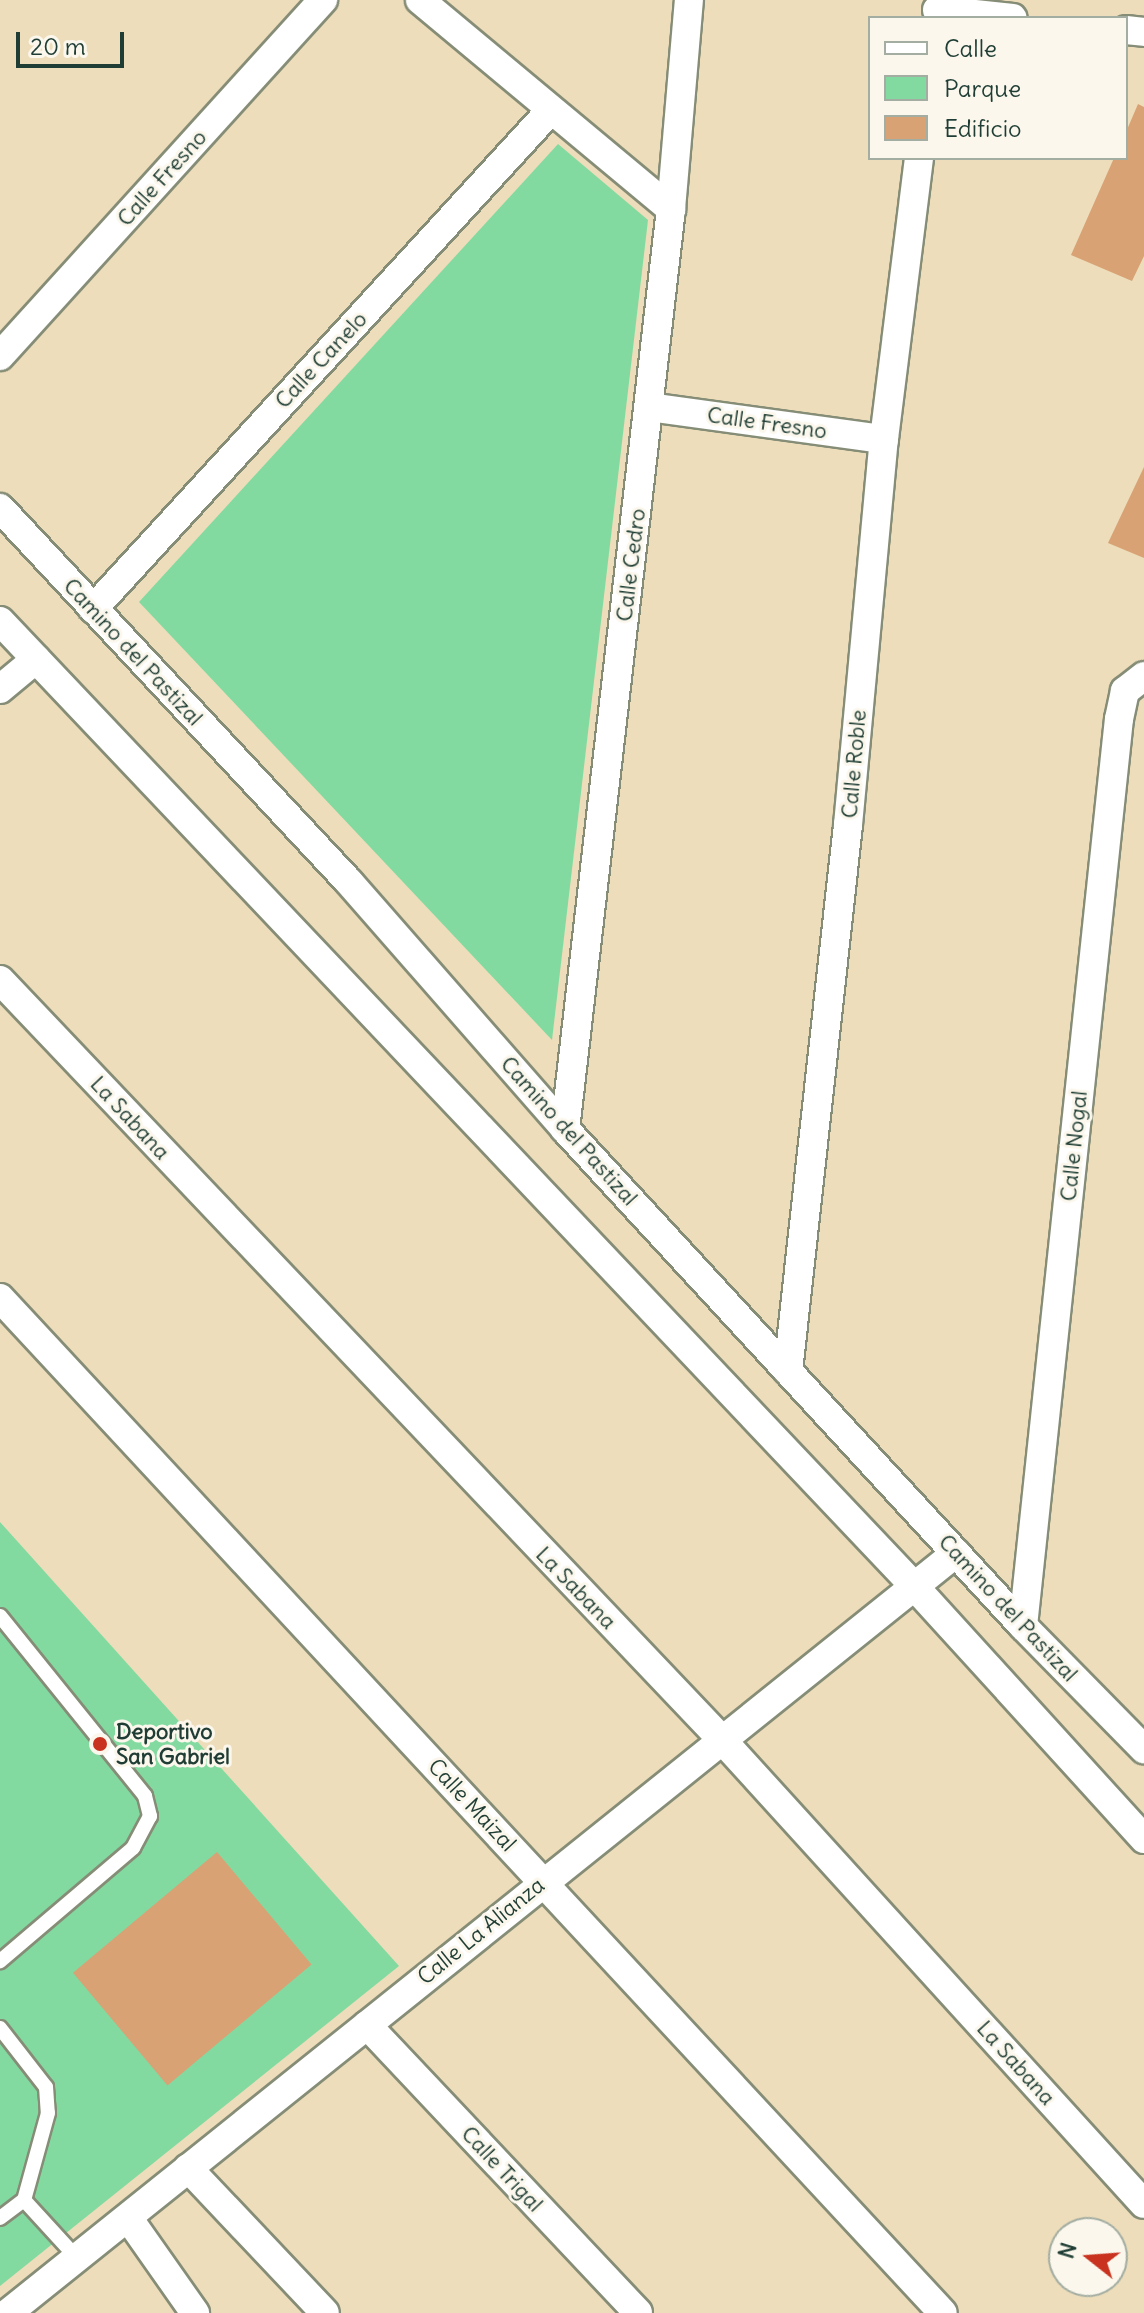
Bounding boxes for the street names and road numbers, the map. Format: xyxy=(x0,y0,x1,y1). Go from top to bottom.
street label: Calle Fresno xyxy=(112,124,212,232)
street label: Calle Canelo xyxy=(270,306,372,414)
street label: Calle Fresno xyxy=(705,402,829,444)
street label: Calle Cedro xyxy=(611,507,651,623)
street label: Camino del Pastizal xyxy=(58,573,208,731)
street label: Calle Roble xyxy=(836,709,872,819)
street label: Camino del Pastizal xyxy=(495,1051,643,1211)
street label: La Sabana xyxy=(85,1071,175,1165)
street label: Calle Nogal xyxy=(1055,1089,1093,1203)
street label: Camino del Pastizal xyxy=(933,1529,1083,1687)
street label: La Sabana xyxy=(530,1541,622,1635)
street label: Calle Maizal xyxy=(423,1753,521,1857)
street label: Calle La Alianza xyxy=(412,1872,550,1990)
street label: La Sabana xyxy=(971,2015,1061,2111)
street label: Calle Trigal xyxy=(456,2121,548,2217)

